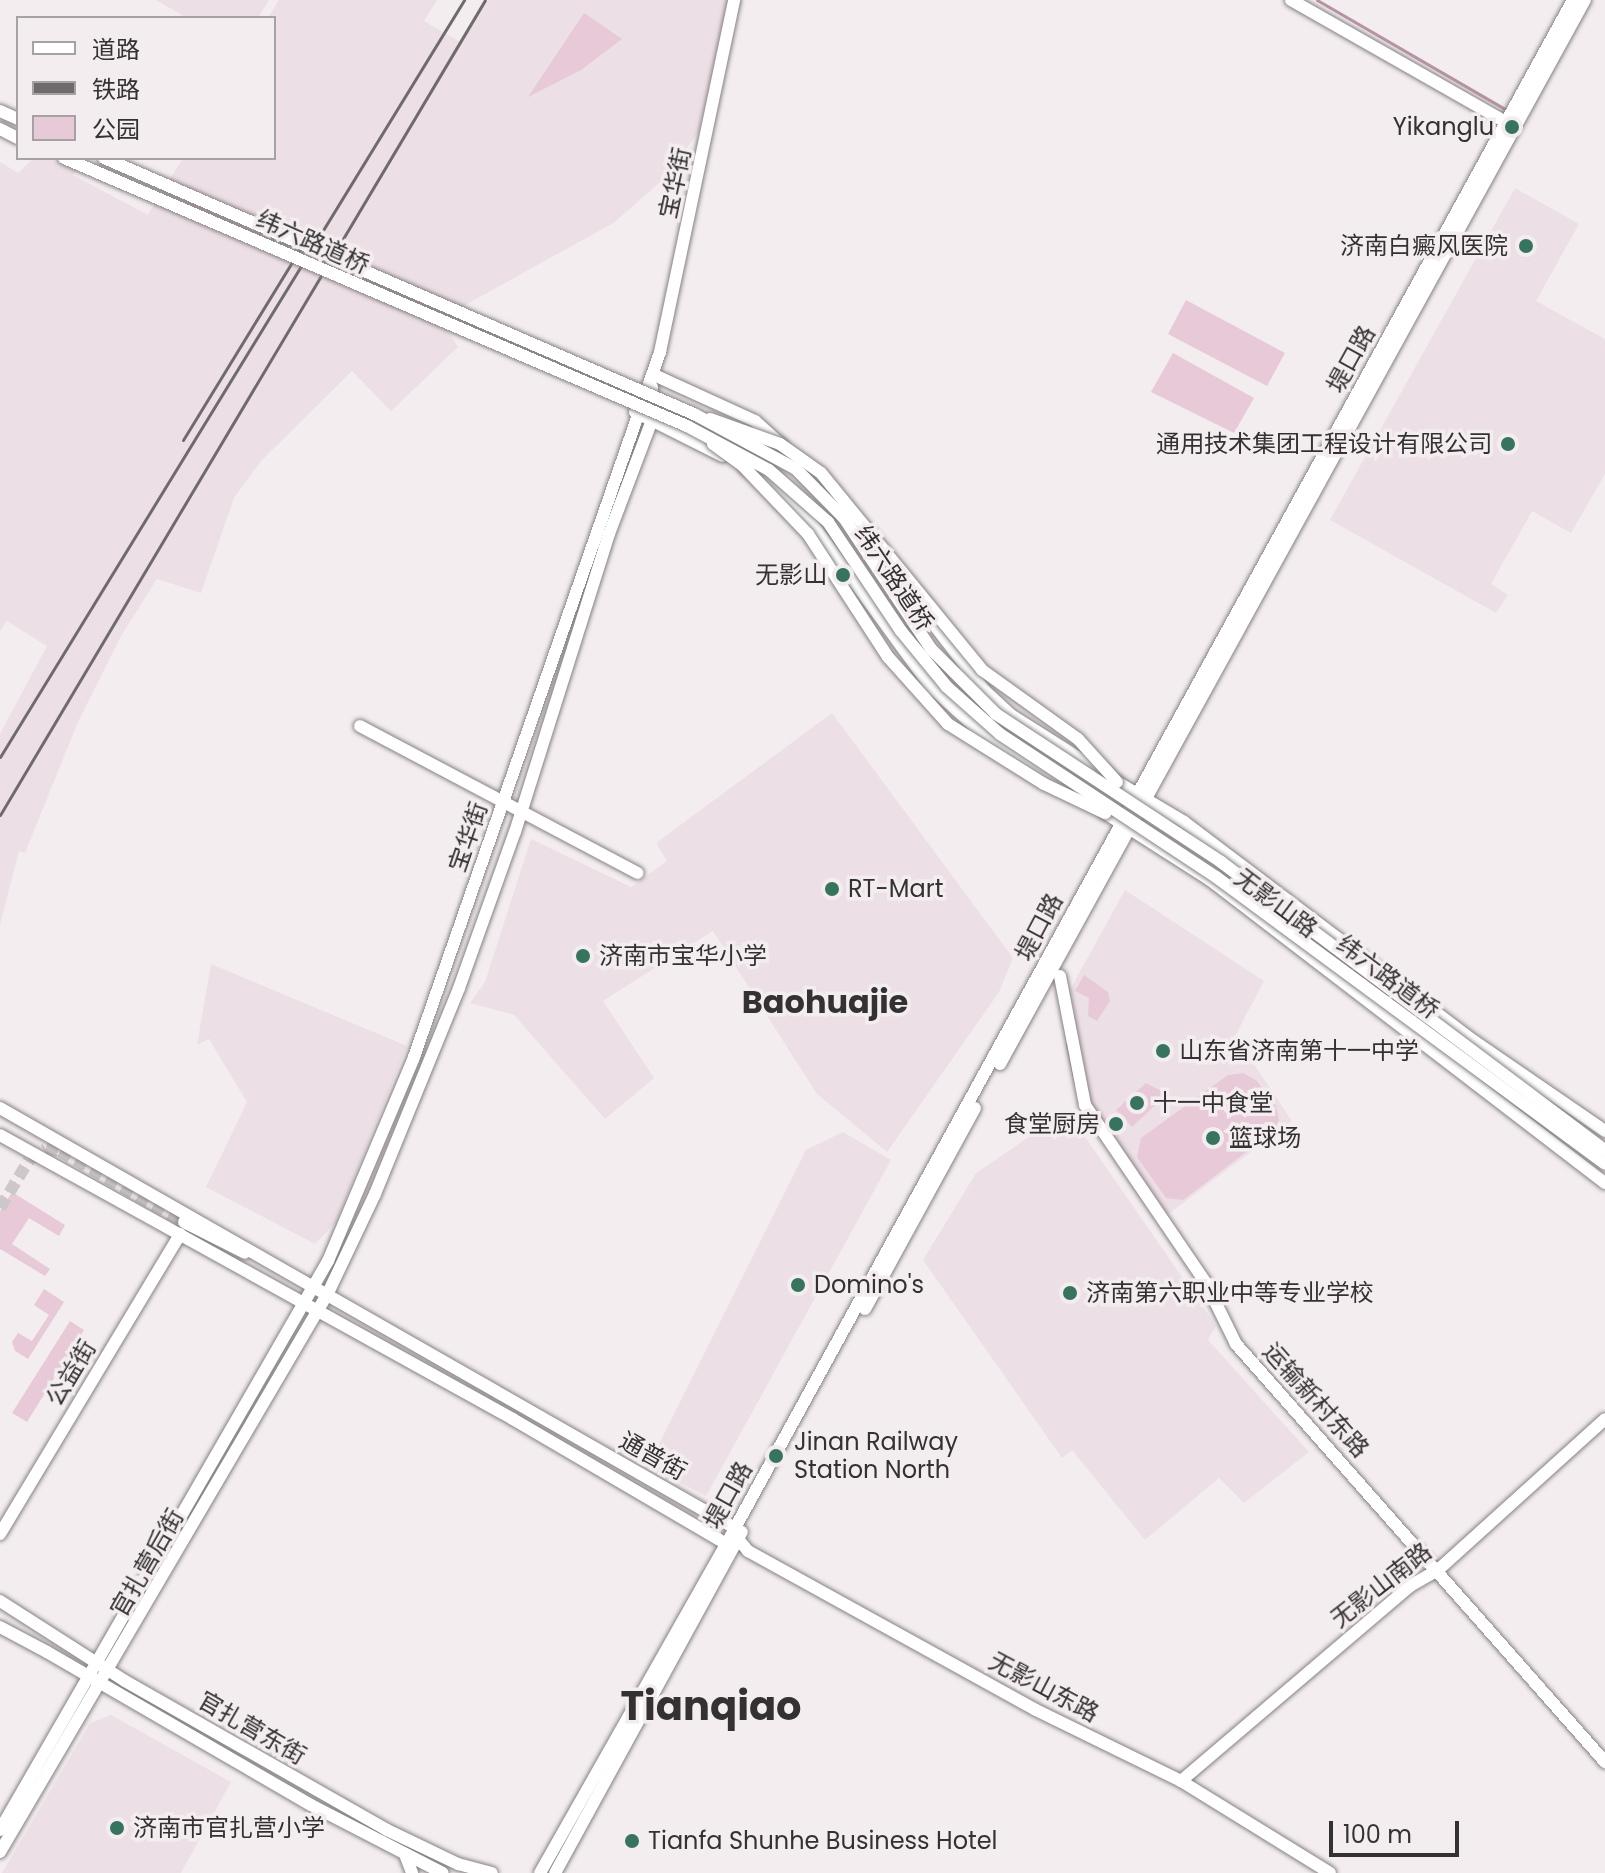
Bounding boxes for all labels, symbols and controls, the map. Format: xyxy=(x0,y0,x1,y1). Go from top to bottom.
legend xyxy=(16,16,276,160)
text: 道路 xyxy=(92,33,140,66)
text: 铁路 xyxy=(92,73,140,106)
text: 公园 xyxy=(92,113,140,146)
place label: Yikanglu xyxy=(1393,113,1494,141)
marker: Yikanglu xyxy=(1501,116,1523,138)
street label: 宝华街 xyxy=(653,145,697,221)
street label: 纬六路道桥 xyxy=(252,204,374,280)
place label: 济南白癜风医院 xyxy=(1340,232,1508,260)
marker: 济南白癜风医院 xyxy=(1515,235,1537,257)
street label: 堤口路 xyxy=(1321,321,1381,397)
place label: 通用技术集团工程设计有限公司 xyxy=(1156,430,1492,458)
marker: 通用技术集团工程设计有限公司 xyxy=(1499,435,1517,453)
street label: 纬六路道桥 xyxy=(849,520,939,636)
place label: 无影山 xyxy=(755,561,827,589)
marker: 无影山 xyxy=(834,566,852,584)
street label: 宝华街 xyxy=(443,798,493,876)
street label: 无影山路 xyxy=(1229,863,1323,943)
place label: RT-Mart xyxy=(848,875,943,903)
marker: RT-Mart xyxy=(823,880,841,898)
street label: 堤口路 xyxy=(1009,888,1069,966)
street label: 纬六路道桥 xyxy=(1331,929,1445,1025)
place label: 济南市宝华小学 xyxy=(599,942,767,970)
marker: 济南市宝华小学 xyxy=(574,947,592,965)
district label: Baohuajie xyxy=(742,983,908,1021)
place label: 山东省济南第十一中学 xyxy=(1179,1037,1419,1065)
marker: 山东省济南第十一中学 xyxy=(1154,1042,1172,1060)
place label: 十一中食堂 xyxy=(1153,1089,1273,1117)
marker: 十一中食堂 xyxy=(1128,1094,1146,1112)
place label: 食堂厨房 xyxy=(1004,1110,1100,1138)
marker: 食堂厨房 xyxy=(1107,1115,1125,1133)
place label: 篮球场 xyxy=(1229,1124,1301,1152)
marker: 篮球场 xyxy=(1204,1129,1222,1147)
place label: Domino's xyxy=(814,1271,924,1299)
marker: Domino's xyxy=(789,1276,807,1294)
place label: 济南第六职业中等专业学校 xyxy=(1086,1279,1374,1307)
marker: 济南第六职业中等专业学校 xyxy=(1061,1284,1079,1302)
street label: 公益街 xyxy=(40,1335,102,1411)
street label: 运输新村东路 xyxy=(1257,1337,1375,1463)
street label: 通普街 xyxy=(615,1426,691,1486)
place label: Jinan Railway Station North xyxy=(794,1428,958,1484)
marker: Jinan Railway Station North xyxy=(765,1445,787,1467)
street label: 堤口路 xyxy=(698,1457,758,1533)
street label: 官扎营后街 xyxy=(105,1504,189,1622)
street label: 无影山南路 xyxy=(1325,1537,1437,1633)
street label: 无影山东路 xyxy=(984,1646,1104,1728)
district label: Tianqiao xyxy=(620,1682,802,1730)
street label: 官扎营东街 xyxy=(193,1686,311,1770)
scale bar xyxy=(1333,1805,1463,1855)
place label: 济南市官扎营小学 xyxy=(133,1814,325,1842)
text: 100 m xyxy=(1343,1818,1412,1851)
marker: 济南市官扎营小学 xyxy=(108,1819,126,1837)
place label: Tianfa Shunhe Business Hotel xyxy=(648,1827,998,1855)
marker: Tianfa Shunhe Business Hotel xyxy=(623,1832,641,1850)

